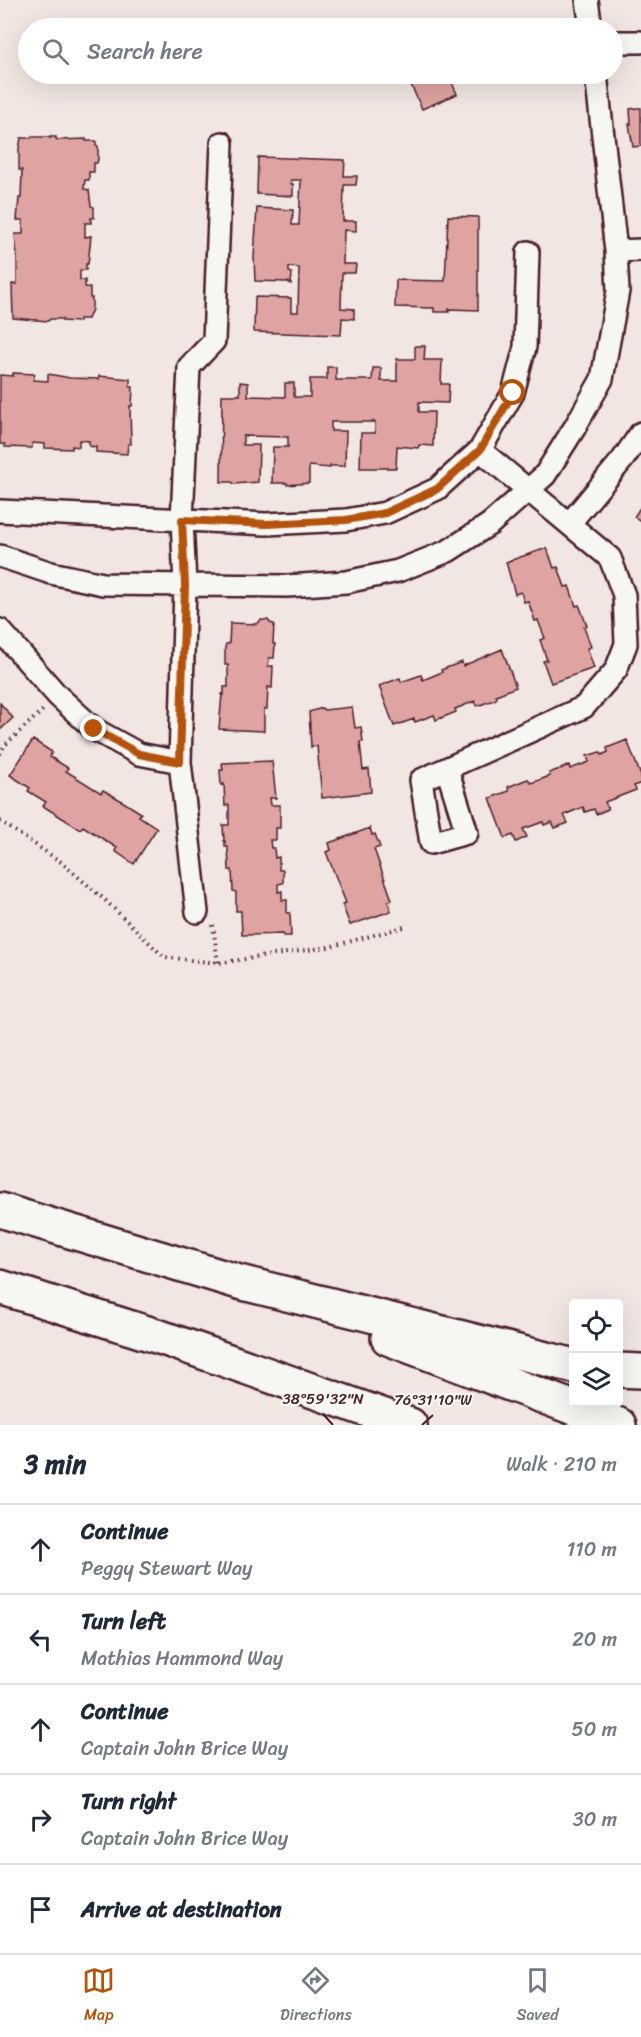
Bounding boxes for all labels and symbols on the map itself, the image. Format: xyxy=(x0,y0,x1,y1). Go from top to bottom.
route start xyxy=(499,379,525,405)
route end xyxy=(80,715,106,741)
text: 38°59'32"N xyxy=(282,1386,364,1412)
text: 76°31'10"W xyxy=(394,1387,472,1413)

